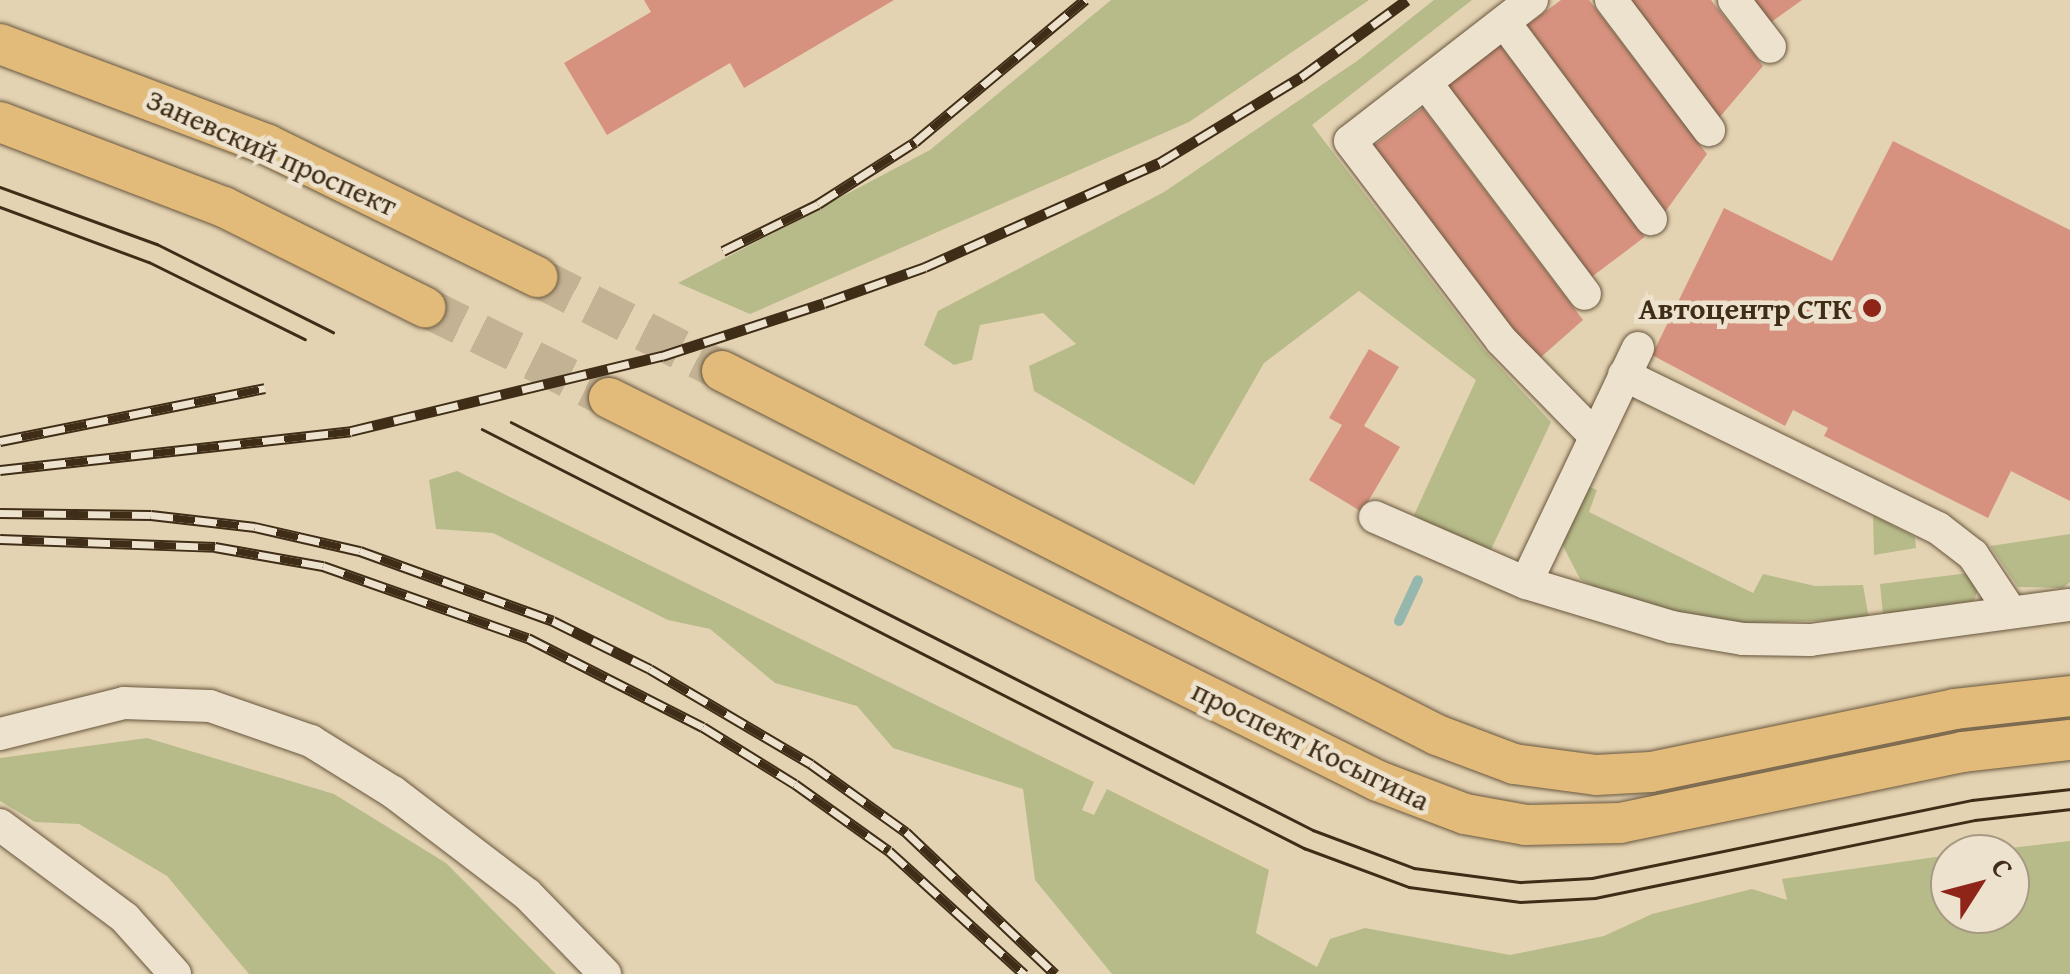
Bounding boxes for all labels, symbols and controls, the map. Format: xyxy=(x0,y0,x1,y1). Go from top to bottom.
street label: Заневский проспект xyxy=(141,81,403,223)
place label: Автоцентр СТК xyxy=(1639,290,1852,326)
marker: Автоцентр СТК xyxy=(1861,297,1883,319)
street label: проспект Косыгина xyxy=(1186,672,1436,818)
north arrow xyxy=(1930,834,2030,934)
text: С xyxy=(1982,849,2024,886)

